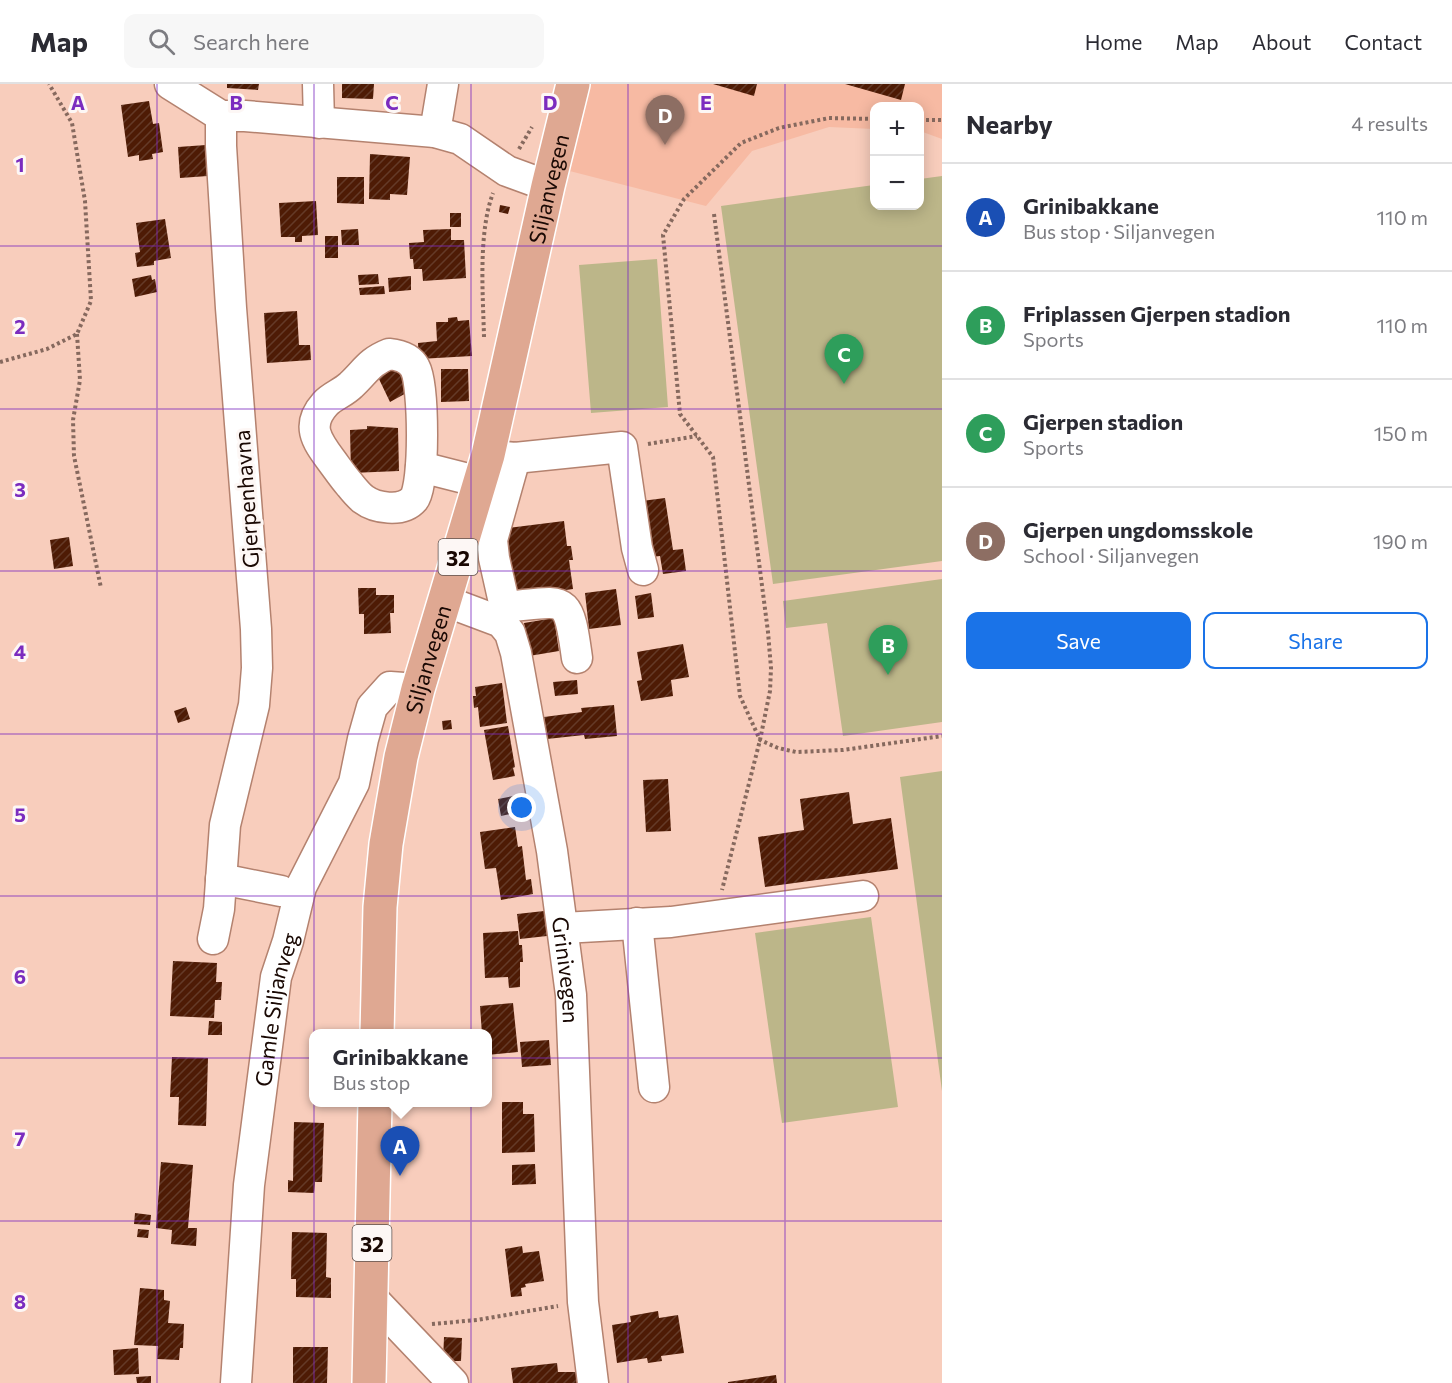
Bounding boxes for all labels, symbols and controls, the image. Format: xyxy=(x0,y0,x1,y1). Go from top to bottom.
search box xyxy=(124,14,544,68)
text: Map xyxy=(30,24,88,58)
icon: search xyxy=(145,25,178,58)
text: Search here xyxy=(193,28,309,55)
text: Home xyxy=(1085,29,1142,54)
text: Map xyxy=(1175,29,1219,54)
text: About xyxy=(1252,29,1311,54)
text: Contact xyxy=(1344,29,1422,54)
text: A xyxy=(71,90,85,114)
text: B xyxy=(229,90,243,114)
text: C xyxy=(385,90,399,114)
text: D xyxy=(543,90,557,114)
text: E xyxy=(700,90,712,114)
pin: D xyxy=(646,95,684,145)
map controls xyxy=(870,102,924,210)
button: + xyxy=(870,102,924,156)
text: Nearby xyxy=(966,108,1053,139)
text: 4 results xyxy=(1351,111,1428,135)
street label: Siljanvegen xyxy=(522,131,574,246)
text: 1 xyxy=(15,152,25,176)
button: − xyxy=(870,156,924,210)
text: Grinibakkane xyxy=(1023,192,1159,219)
text: A xyxy=(978,205,993,229)
text: 110 m xyxy=(1377,205,1428,229)
text: Bus stop · Siljanvegen xyxy=(1023,219,1215,243)
text: Friplassen Gjerpen stadion xyxy=(1023,300,1291,327)
text: B xyxy=(979,313,992,337)
text: 110 m xyxy=(1377,313,1428,337)
text: 2 xyxy=(14,314,26,338)
text: Sports xyxy=(1023,327,1084,351)
pin: C xyxy=(824,334,864,384)
text: Gjerpen stadion xyxy=(1023,408,1183,435)
text: C xyxy=(979,421,992,445)
text: 150 m xyxy=(1374,421,1428,445)
street label: Gjerpenhavna xyxy=(228,429,264,569)
text: Sports xyxy=(1023,435,1084,459)
text: 3 xyxy=(14,477,26,501)
text: Gjerpen ungdomsskole xyxy=(1023,516,1253,543)
text: D xyxy=(978,529,993,553)
text: 190 m xyxy=(1373,529,1428,553)
road number: 32 xyxy=(438,539,478,575)
text: School · Siljanvegen xyxy=(1023,543,1199,567)
street label: Siljanvegen xyxy=(399,601,456,716)
button: Save xyxy=(966,612,1191,669)
button: Share xyxy=(1203,612,1428,669)
pin: B xyxy=(868,626,908,675)
text: 4 xyxy=(14,639,26,663)
your location xyxy=(507,793,536,822)
text: 5 xyxy=(14,802,26,826)
street label: Grinivegen xyxy=(547,915,586,1024)
street label: Gamle Siljanveg xyxy=(248,930,303,1088)
text: 6 xyxy=(14,964,26,988)
popup xyxy=(309,1029,492,1107)
text: Grinibakkane xyxy=(333,1043,468,1070)
text: Bus stop xyxy=(333,1070,410,1094)
text: 7 xyxy=(15,1126,26,1150)
pin: A xyxy=(380,1126,420,1176)
road number: 32 xyxy=(352,1225,392,1261)
text: 8 xyxy=(14,1289,26,1313)

